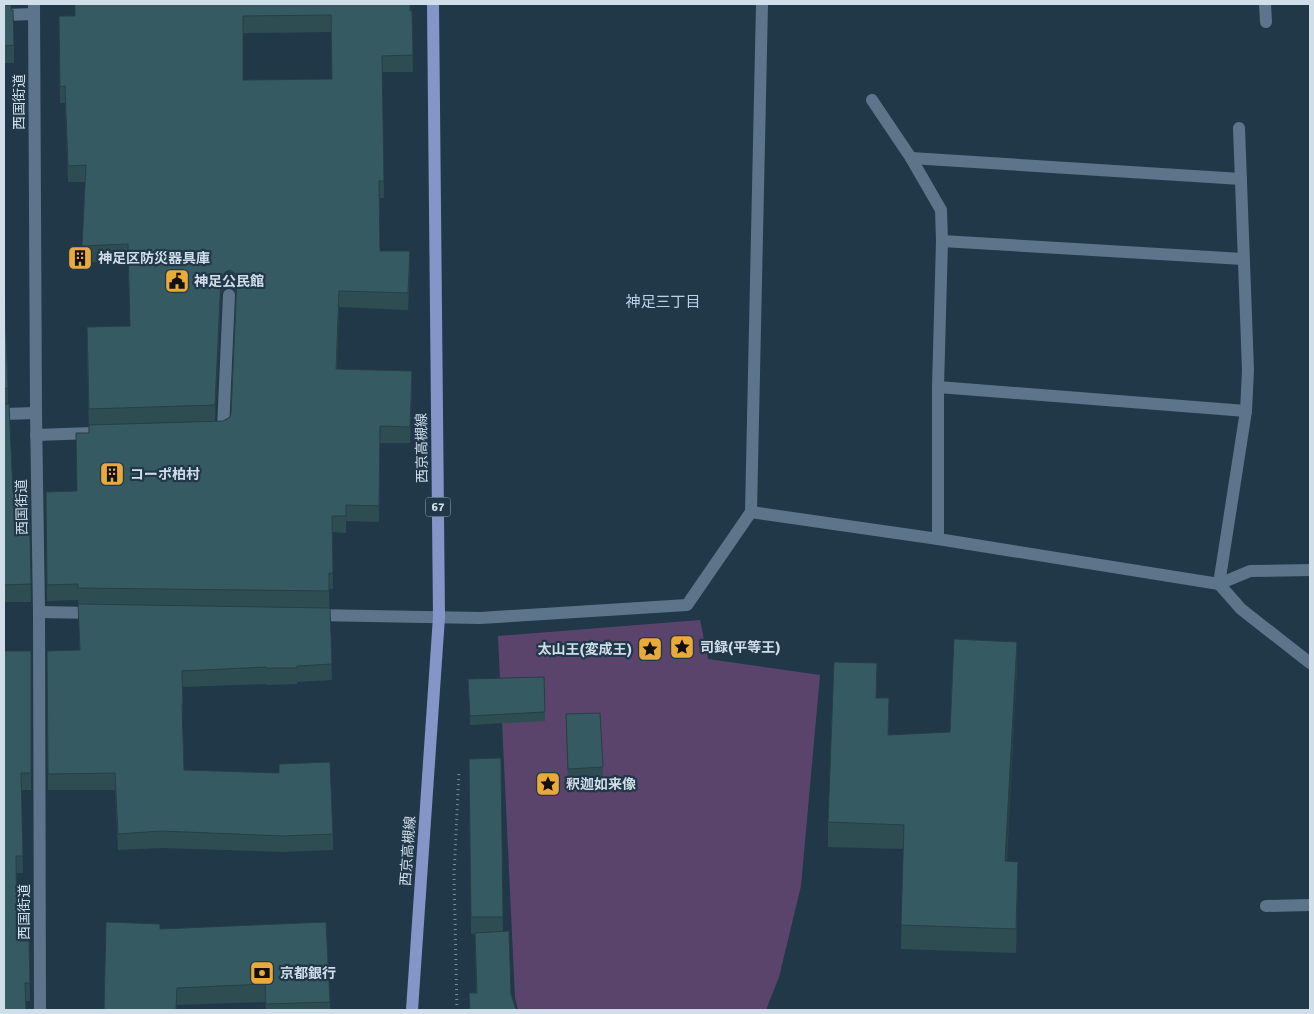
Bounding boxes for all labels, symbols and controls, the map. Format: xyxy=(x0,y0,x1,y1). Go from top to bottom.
street label: 西国街道 xyxy=(11,74,28,130)
building icon: 神足区防災器具庫 xyxy=(67,245,93,271)
place label: 神足区防災器具庫 xyxy=(98,250,210,267)
public building icon: 神足公民館 xyxy=(164,268,190,294)
place label: 神足公民館 xyxy=(194,273,264,290)
district label: 神足三丁目 xyxy=(625,293,701,311)
street label: 西京高槻線 xyxy=(413,413,431,483)
building icon: コーポ柏村 xyxy=(99,461,125,487)
place label: コーポ柏村 xyxy=(130,466,200,483)
street label: 西国街道 xyxy=(13,479,31,535)
road number: 67 xyxy=(426,498,450,516)
place icon: 司録(平等王) xyxy=(669,634,695,660)
place icon: 太山王(変成王) xyxy=(637,636,663,662)
place label: 司録(平等王) xyxy=(700,639,781,656)
place label: 太山王(変成王) xyxy=(538,641,632,658)
place icon: 釈迦如来像 xyxy=(535,771,561,797)
place label: 釈迦如来像 xyxy=(566,776,636,793)
street label: 西京高槻線 xyxy=(397,815,419,887)
street label: 西国街道 xyxy=(16,884,33,940)
bank icon: 京都銀行 xyxy=(249,960,275,986)
place label: 京都銀行 xyxy=(280,965,336,982)

